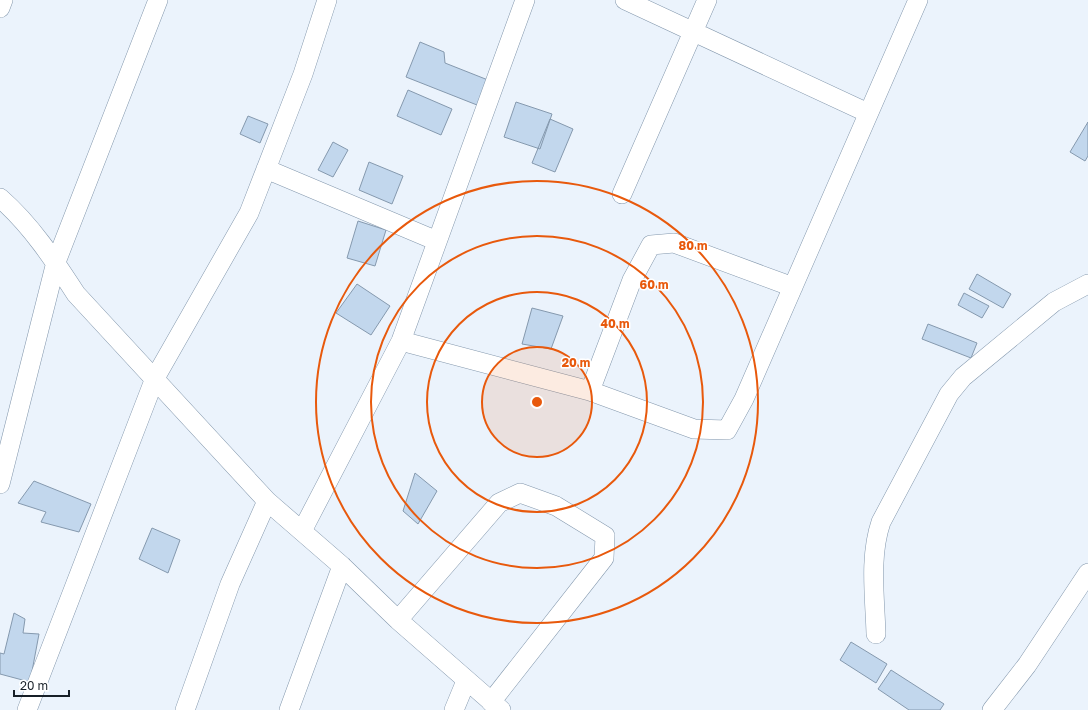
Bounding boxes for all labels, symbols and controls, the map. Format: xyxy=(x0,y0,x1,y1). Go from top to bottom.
text: 80 m xyxy=(679,238,707,253)
text: 60 m xyxy=(640,277,668,292)
text: 40 m xyxy=(601,316,629,331)
text: 20 m xyxy=(562,355,590,370)
centre of rings xyxy=(530,395,544,409)
scale bar xyxy=(14,672,69,698)
text: 20 m xyxy=(20,678,48,693)

